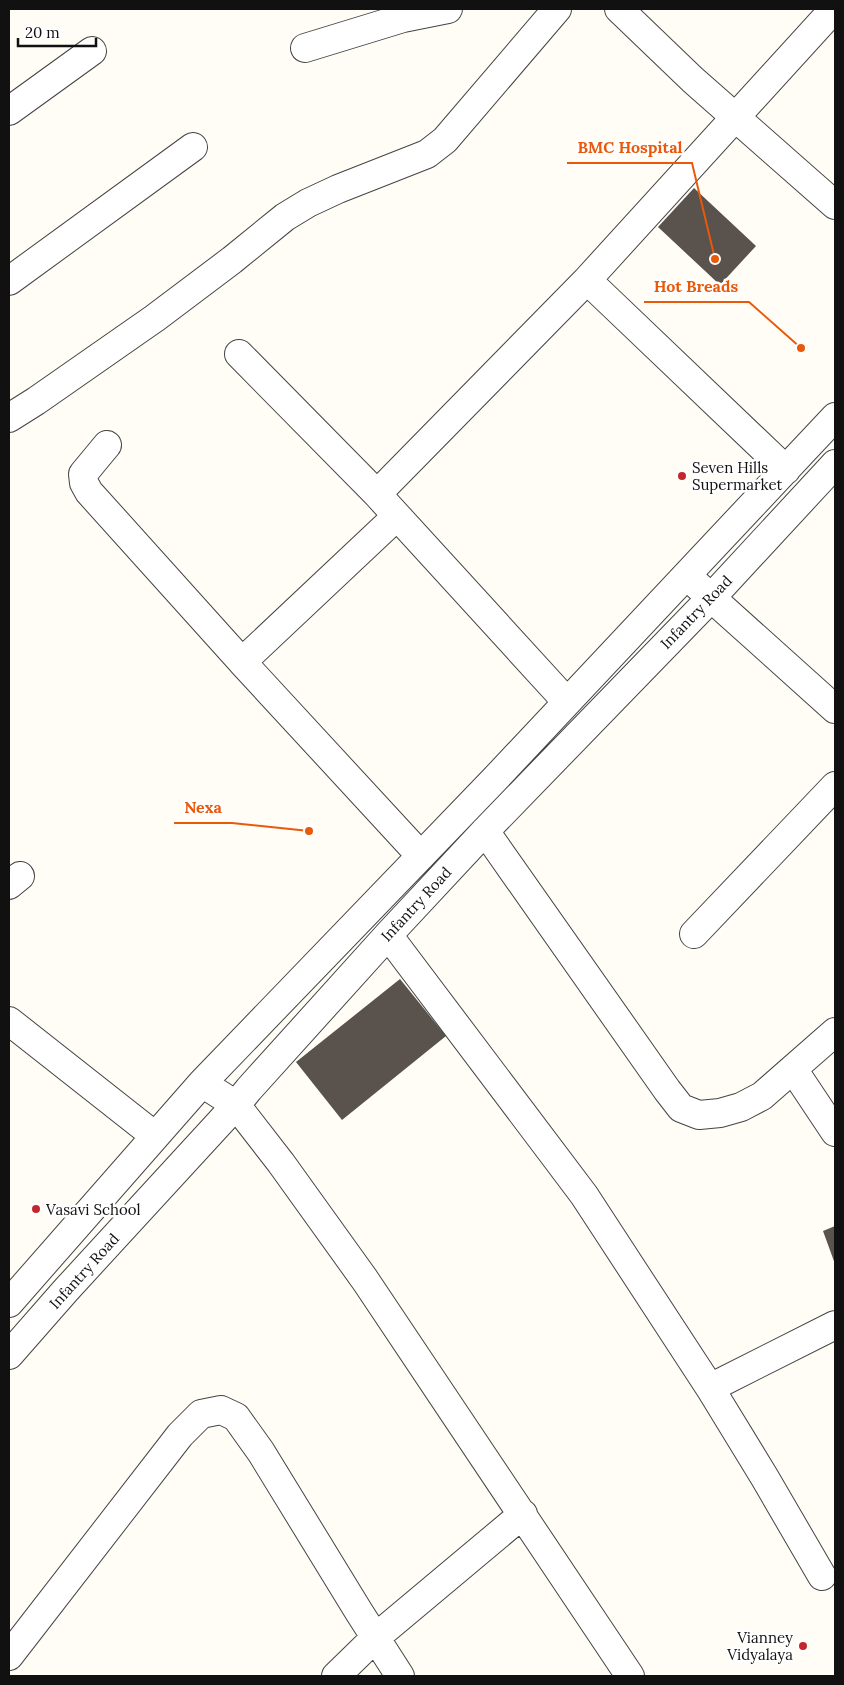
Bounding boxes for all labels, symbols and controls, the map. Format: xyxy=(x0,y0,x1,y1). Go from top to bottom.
scale bar xyxy=(18,15,95,47)
text: 20 m xyxy=(25,23,60,42)
callout: BMC Hospital xyxy=(567,132,692,163)
text: BMC Hospital xyxy=(577,137,683,157)
callout: Hot Breads xyxy=(644,271,749,302)
text: Hot Breads xyxy=(654,276,739,296)
place label: Seven Hills Supermarket xyxy=(692,458,783,494)
marker: Seven Hills Supermarket xyxy=(676,470,688,482)
street label: Infantry Road xyxy=(656,571,736,653)
callout: Nexa xyxy=(174,792,232,823)
text: Nexa xyxy=(184,797,222,817)
street label: Infantry Road xyxy=(377,863,455,945)
place label: Vasavi School xyxy=(45,1200,141,1219)
marker: Vasavi School xyxy=(30,1203,42,1215)
street label: Infantry Road xyxy=(45,1229,123,1313)
place label: Vianney Vidyalaya xyxy=(726,1628,793,1664)
marker: Vianney Vidyalaya xyxy=(797,1640,809,1652)

